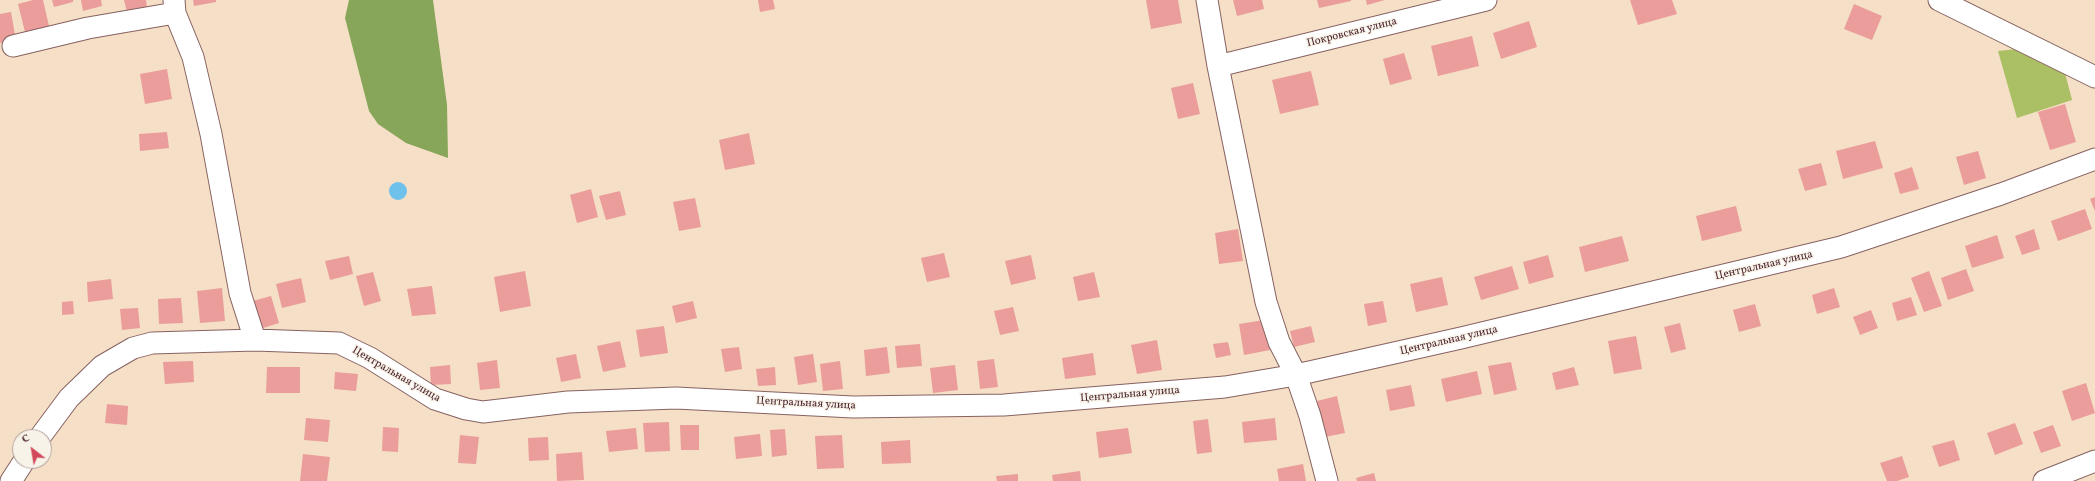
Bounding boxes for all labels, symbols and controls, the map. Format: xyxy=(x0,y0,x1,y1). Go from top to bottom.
street label: Покровская улица xyxy=(1306,15,1398,51)
street label: Центральная улица xyxy=(1714,248,1814,284)
street label: Центральная улица xyxy=(1399,323,1499,359)
street label: Центральная улица xyxy=(349,344,443,406)
street label: Центральная улица xyxy=(1080,384,1180,406)
street label: Центральная улица xyxy=(756,395,856,413)
north arrow xyxy=(12,429,52,469)
text: С xyxy=(19,431,33,447)

